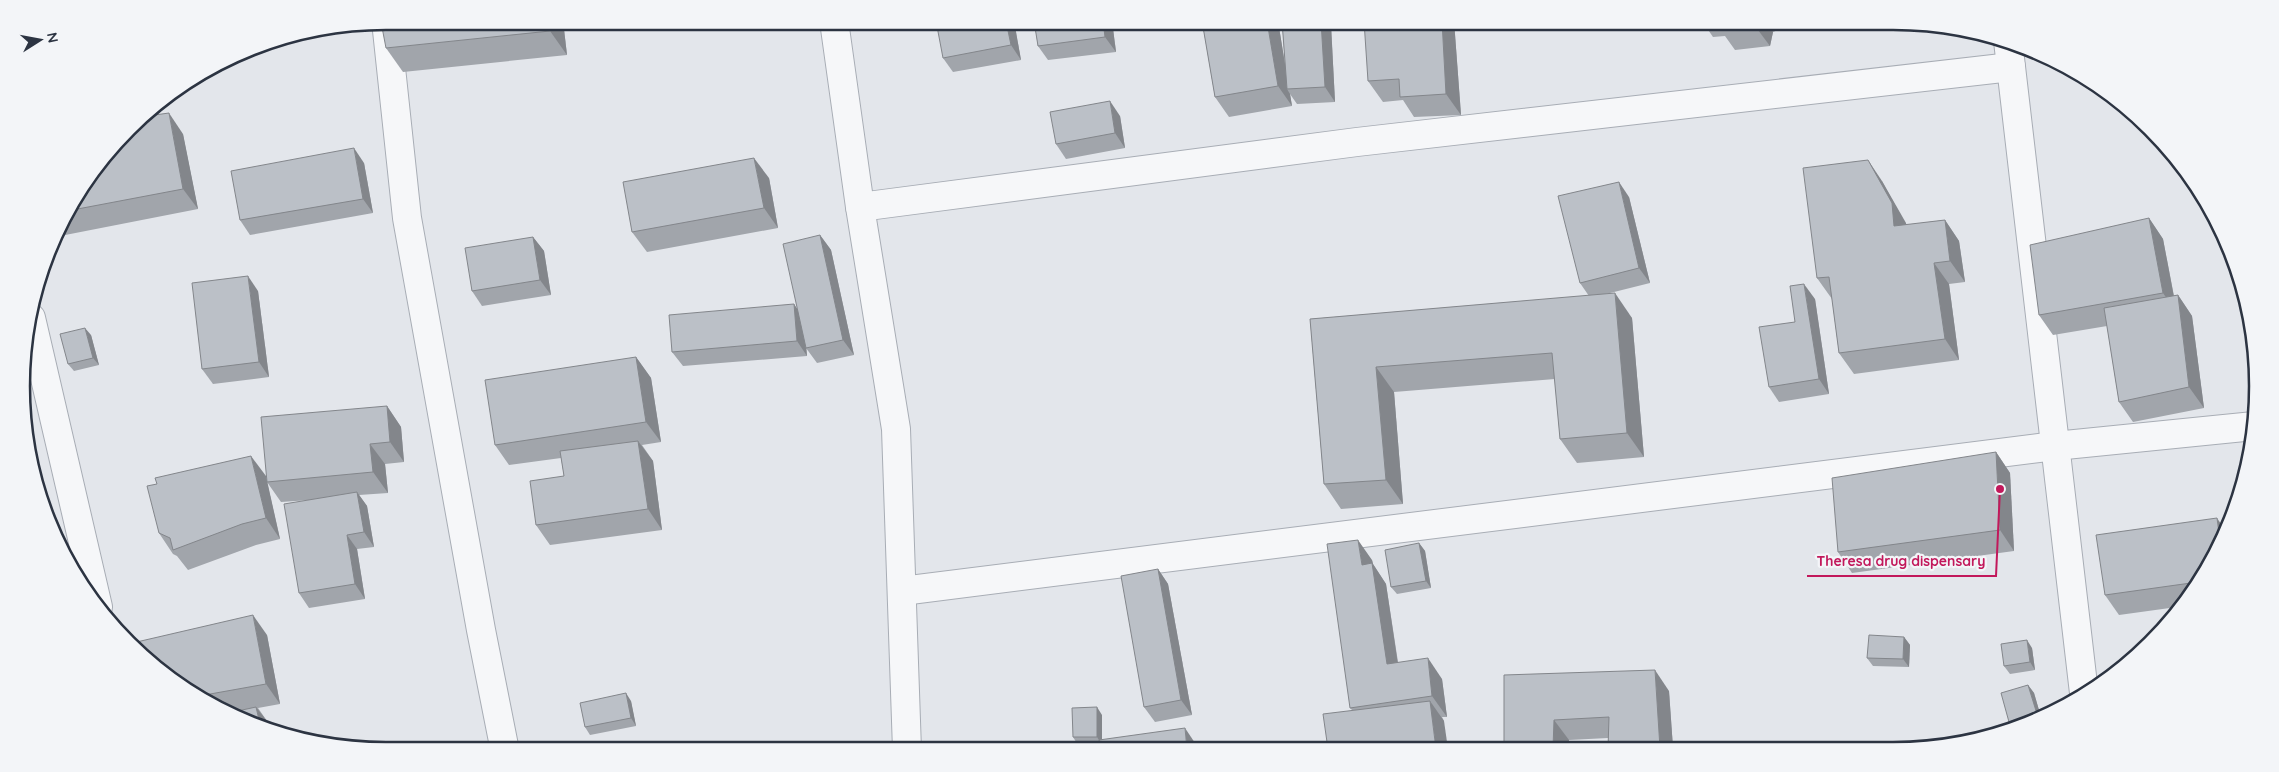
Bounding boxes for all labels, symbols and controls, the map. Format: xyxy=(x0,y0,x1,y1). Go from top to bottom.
north arrow xyxy=(15,15,65,65)
text: N xyxy=(43,31,63,44)
callout: Theresa drug dispensary xyxy=(1807,547,1996,576)
text: Theresa drug dispensary xyxy=(1817,552,1985,570)

